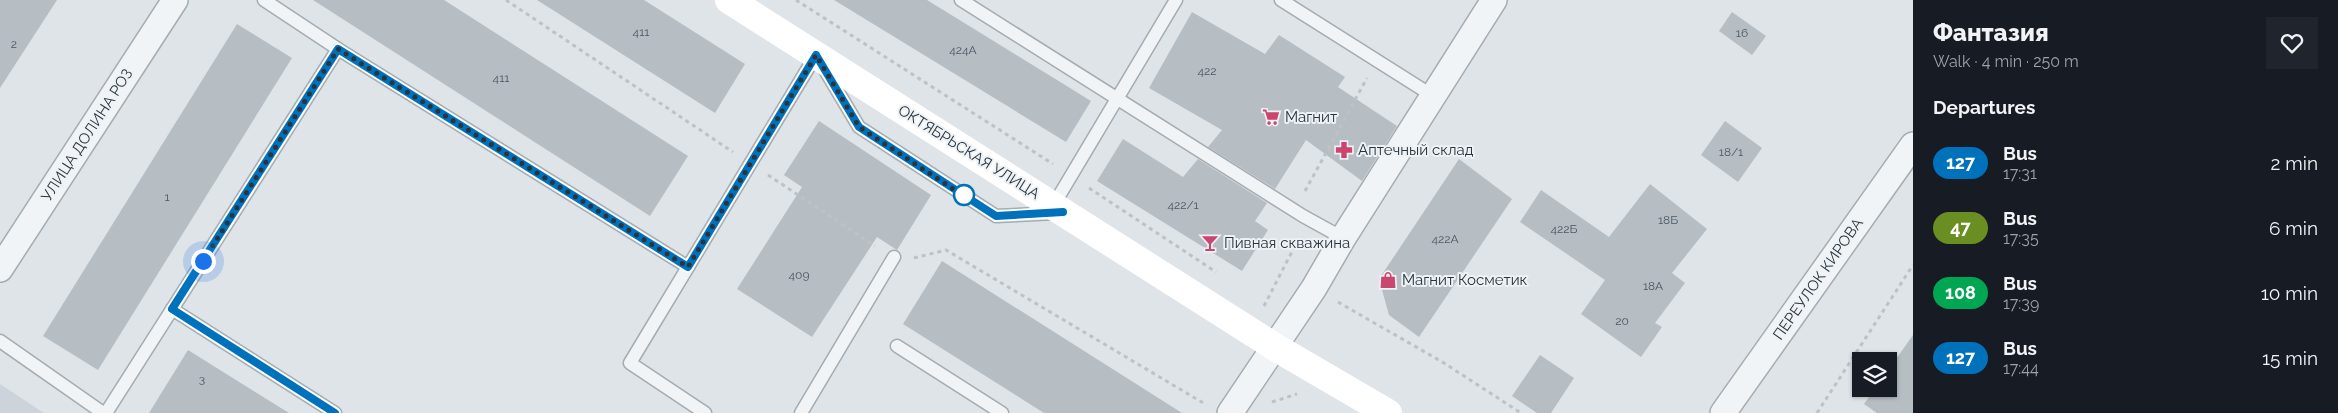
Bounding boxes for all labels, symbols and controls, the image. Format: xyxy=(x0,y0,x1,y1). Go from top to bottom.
button: heart xyxy=(2266,17,2318,69)
text: Фантазия xyxy=(1933,18,2049,47)
house number: 411 xyxy=(633,25,649,39)
house number: 16 xyxy=(1736,26,1748,40)
house number: 2 xyxy=(11,37,17,51)
house number: 424А xyxy=(949,43,977,57)
text: Walk · 4 min · 250 m xyxy=(1933,52,2079,71)
house number: 422 xyxy=(1197,64,1217,78)
street label: УЛИЦА ДОЛИНА РОЗ xyxy=(37,65,137,205)
house number: 411 xyxy=(493,71,509,85)
text: Departures xyxy=(1933,96,2035,118)
street label: ОКТЯБРЬСКАЯ УЛИЦА xyxy=(895,101,1043,203)
supermarket icon: Магнит xyxy=(1261,107,1281,127)
place label: Магнит xyxy=(1285,108,1337,126)
pharmacy icon: Аптечный склад xyxy=(1334,140,1354,160)
place label: Аптечный склад xyxy=(1358,141,1474,159)
text: Bus xyxy=(2003,142,2037,164)
house number: 18/1 xyxy=(1719,145,1743,159)
text: 127 xyxy=(1946,152,1975,173)
text: 2 min xyxy=(2271,152,2318,174)
text: 17:31 xyxy=(2003,164,2037,183)
unlabelled marker xyxy=(953,184,975,206)
house number: 1 xyxy=(164,190,170,204)
house number: 422/1 xyxy=(1167,198,1199,212)
text: Bus xyxy=(2003,207,2037,229)
house number: 18Б xyxy=(1658,213,1678,227)
street label: ПЕРЕУЛОК КИРОВА xyxy=(1769,215,1867,343)
text: 47 xyxy=(1950,217,1971,238)
text: 6 min xyxy=(2269,217,2318,239)
house number: 422Б xyxy=(1551,222,1578,236)
text: 17:35 xyxy=(2003,229,2039,248)
house number: 422А xyxy=(1431,232,1459,246)
bar icon: Пивная скважина xyxy=(1200,233,1220,253)
place label: Пивная скважина xyxy=(1224,234,1350,252)
your location xyxy=(191,249,216,274)
house number: 409 xyxy=(789,268,809,282)
shop icon: Магнит Косметик xyxy=(1378,270,1398,290)
place label: Магнит Косметик xyxy=(1402,271,1528,289)
text: Bus xyxy=(2003,272,2037,294)
house number: 18А xyxy=(1643,279,1663,293)
text: 108 xyxy=(1945,282,1976,303)
text: 10 min xyxy=(2261,282,2318,304)
text: 17:39 xyxy=(2003,294,2039,313)
house number: 20 xyxy=(1615,314,1629,328)
text: Bus xyxy=(2003,337,2037,359)
text: 127 xyxy=(1946,347,1975,368)
text: 15 min xyxy=(2262,347,2318,369)
map controls xyxy=(1852,352,1897,397)
button: layers xyxy=(1852,352,1897,397)
text: 17:44 xyxy=(2003,359,2039,378)
house number: 3 xyxy=(199,372,205,386)

